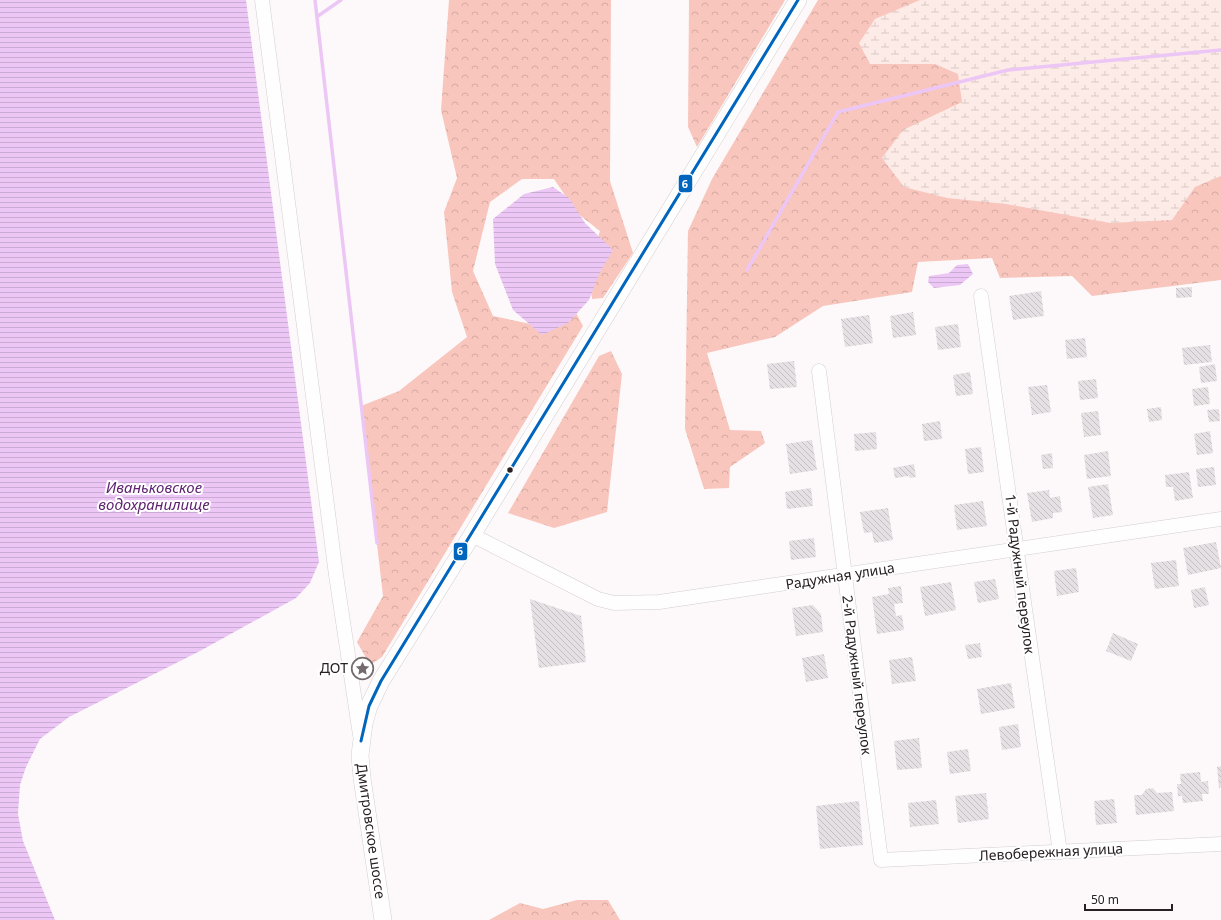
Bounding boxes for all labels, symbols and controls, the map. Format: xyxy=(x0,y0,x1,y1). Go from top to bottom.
line badge: 6 xyxy=(678,174,693,193)
text: 6 xyxy=(682,176,688,191)
unlabelled marker xyxy=(505,465,515,475)
water label: Иваньковское водохранилище xyxy=(98,477,210,514)
street label: 1-й Радужный переулок xyxy=(1001,493,1040,656)
line badge: 6 xyxy=(453,542,468,561)
text: 6 xyxy=(457,543,463,558)
street label: Радужная улица xyxy=(784,558,896,593)
street label: 2-й Радужный переулок xyxy=(838,594,877,757)
place icon: ДОТ xyxy=(350,655,376,681)
place label: ДОТ xyxy=(320,658,348,677)
street label: Дмитровское шоссе xyxy=(353,762,390,900)
street label: Левобережная улица xyxy=(979,838,1123,865)
scale bar xyxy=(1085,886,1172,912)
text: 50 m xyxy=(1091,891,1119,908)

